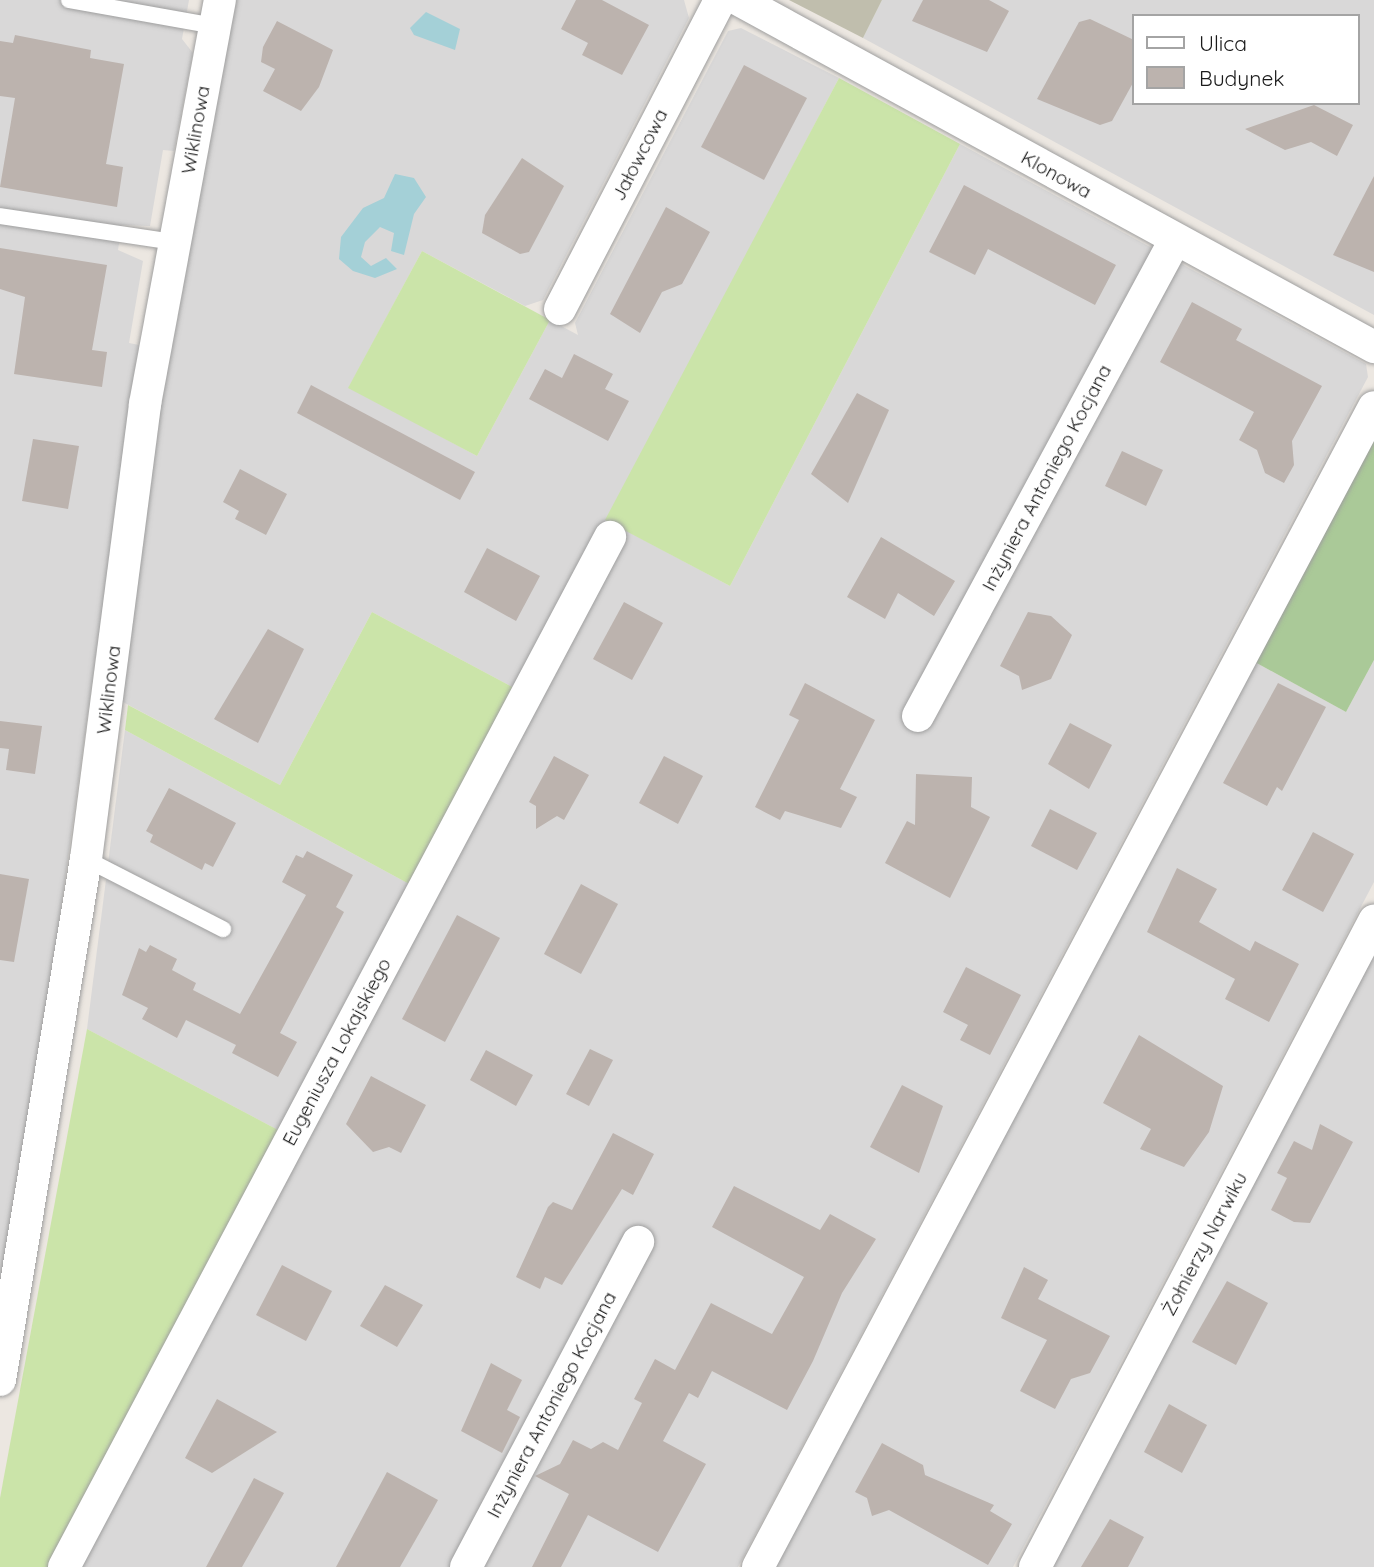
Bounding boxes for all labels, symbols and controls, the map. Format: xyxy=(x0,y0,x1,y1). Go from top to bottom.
legend xyxy=(1132,14,1360,105)
text: Ulica xyxy=(1199,30,1247,56)
text: Budynek xyxy=(1199,65,1285,91)
street label: Wiklinowa xyxy=(177,84,215,176)
street label: Jałowcowa xyxy=(607,105,673,205)
street label: Klonowa xyxy=(1017,146,1095,204)
street label: Inżyniera Antoniego Kocjana xyxy=(978,361,1116,595)
street label: Wiklinowa xyxy=(92,644,126,736)
street label: Eugeniusza Lokajskiego xyxy=(278,954,396,1150)
street label: Żołnierzy Narwiku xyxy=(1158,1168,1252,1320)
street label: Inżyniera Antoniego Kocjana xyxy=(483,1288,621,1522)

